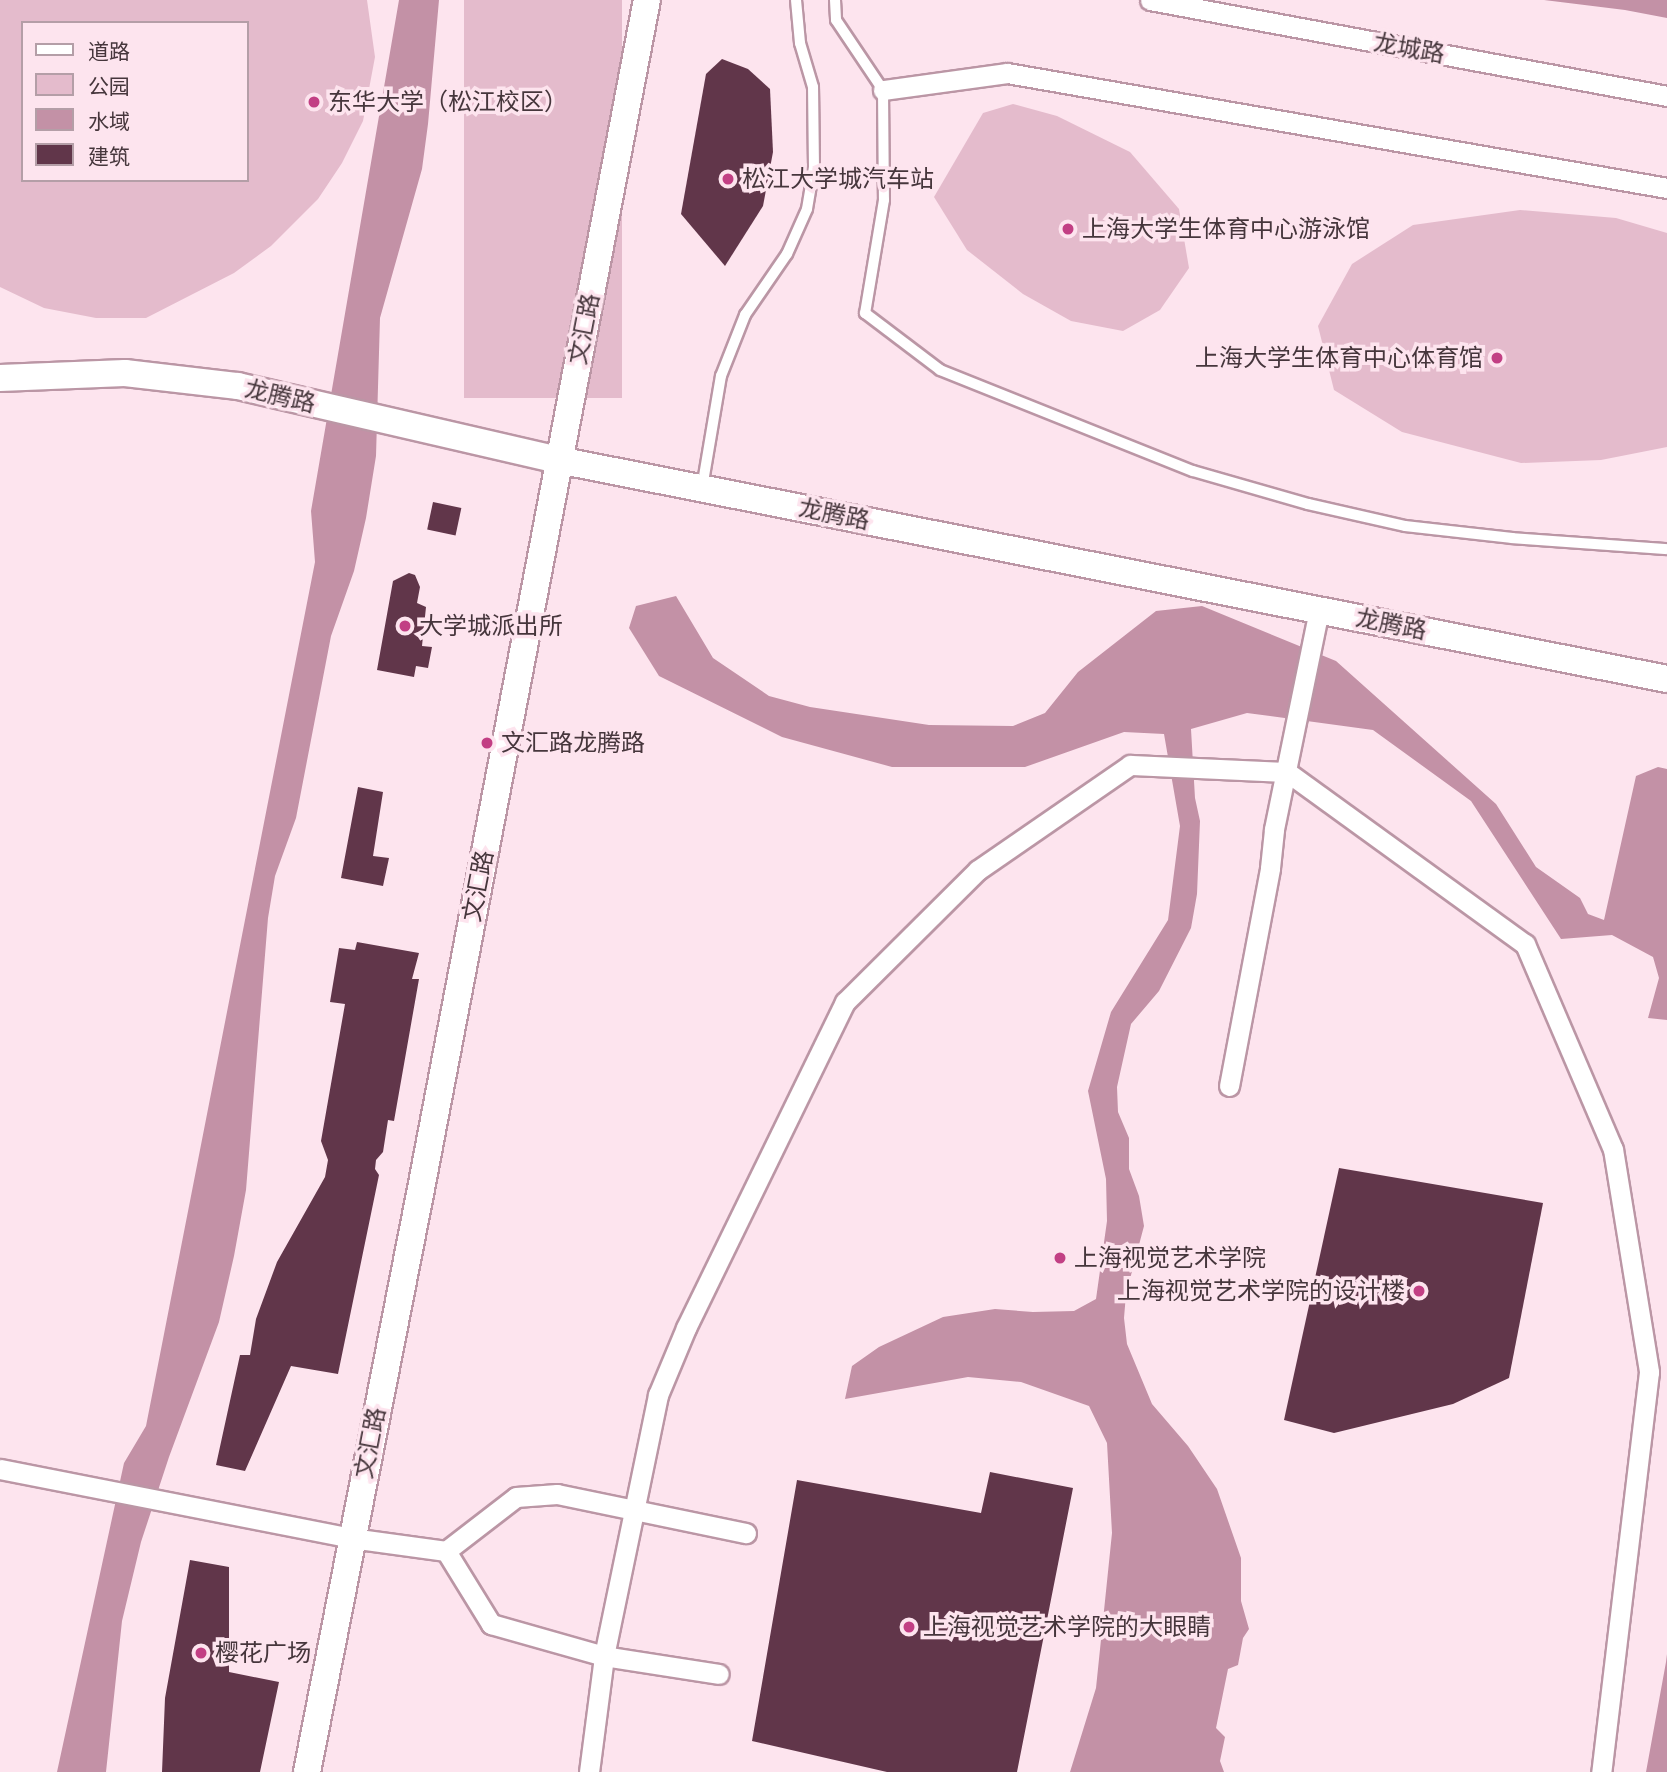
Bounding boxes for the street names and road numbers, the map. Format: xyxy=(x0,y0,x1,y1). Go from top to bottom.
street label: 龙城路 xyxy=(1371,28,1447,68)
street label: 文汇路 xyxy=(563,291,605,367)
street label: 龙腾路 xyxy=(242,374,318,418)
street label: 龙腾路 xyxy=(796,493,872,535)
street label: 龙腾路 xyxy=(1353,603,1429,645)
street label: 文汇路 xyxy=(457,848,499,924)
street label: 文汇路 xyxy=(349,1405,391,1481)

